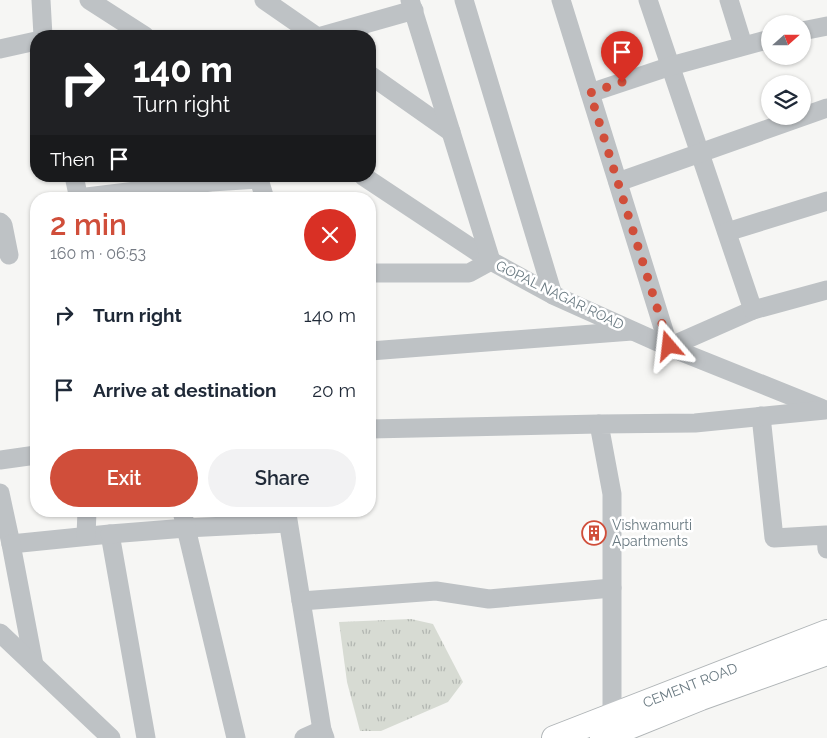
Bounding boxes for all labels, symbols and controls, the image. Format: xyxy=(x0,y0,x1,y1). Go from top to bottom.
north arrow xyxy=(761,15,811,65)
map controls xyxy=(761,15,811,125)
pin xyxy=(601,31,643,82)
icon: arrive xyxy=(608,38,636,66)
text: 140 m xyxy=(133,49,233,90)
icon: right xyxy=(50,50,115,115)
button: layers xyxy=(761,75,811,125)
text: Turn right xyxy=(133,91,230,117)
icon: arrive xyxy=(105,145,133,173)
text: Then xyxy=(50,148,95,170)
text: 2 min xyxy=(50,207,127,242)
button: close xyxy=(304,209,356,261)
text: 160 m · 06:53 xyxy=(50,244,146,263)
street label: GOPAL NAGAR ROAD xyxy=(493,257,627,333)
icon: right xyxy=(50,301,78,329)
text: Turn right xyxy=(93,304,182,326)
text: 140 m xyxy=(304,304,356,326)
position arrow xyxy=(642,319,694,371)
icon: arrive xyxy=(50,376,78,404)
text: Arrive at destination xyxy=(93,379,277,401)
text: 20 m xyxy=(312,379,356,401)
button: Exit xyxy=(50,449,198,507)
button: Share xyxy=(208,449,356,507)
place label: Vishwamurti Apartments xyxy=(612,517,692,549)
building icon: Vishwamurti Apartments xyxy=(581,520,607,546)
street label: CEMENT ROAD xyxy=(640,660,740,711)

